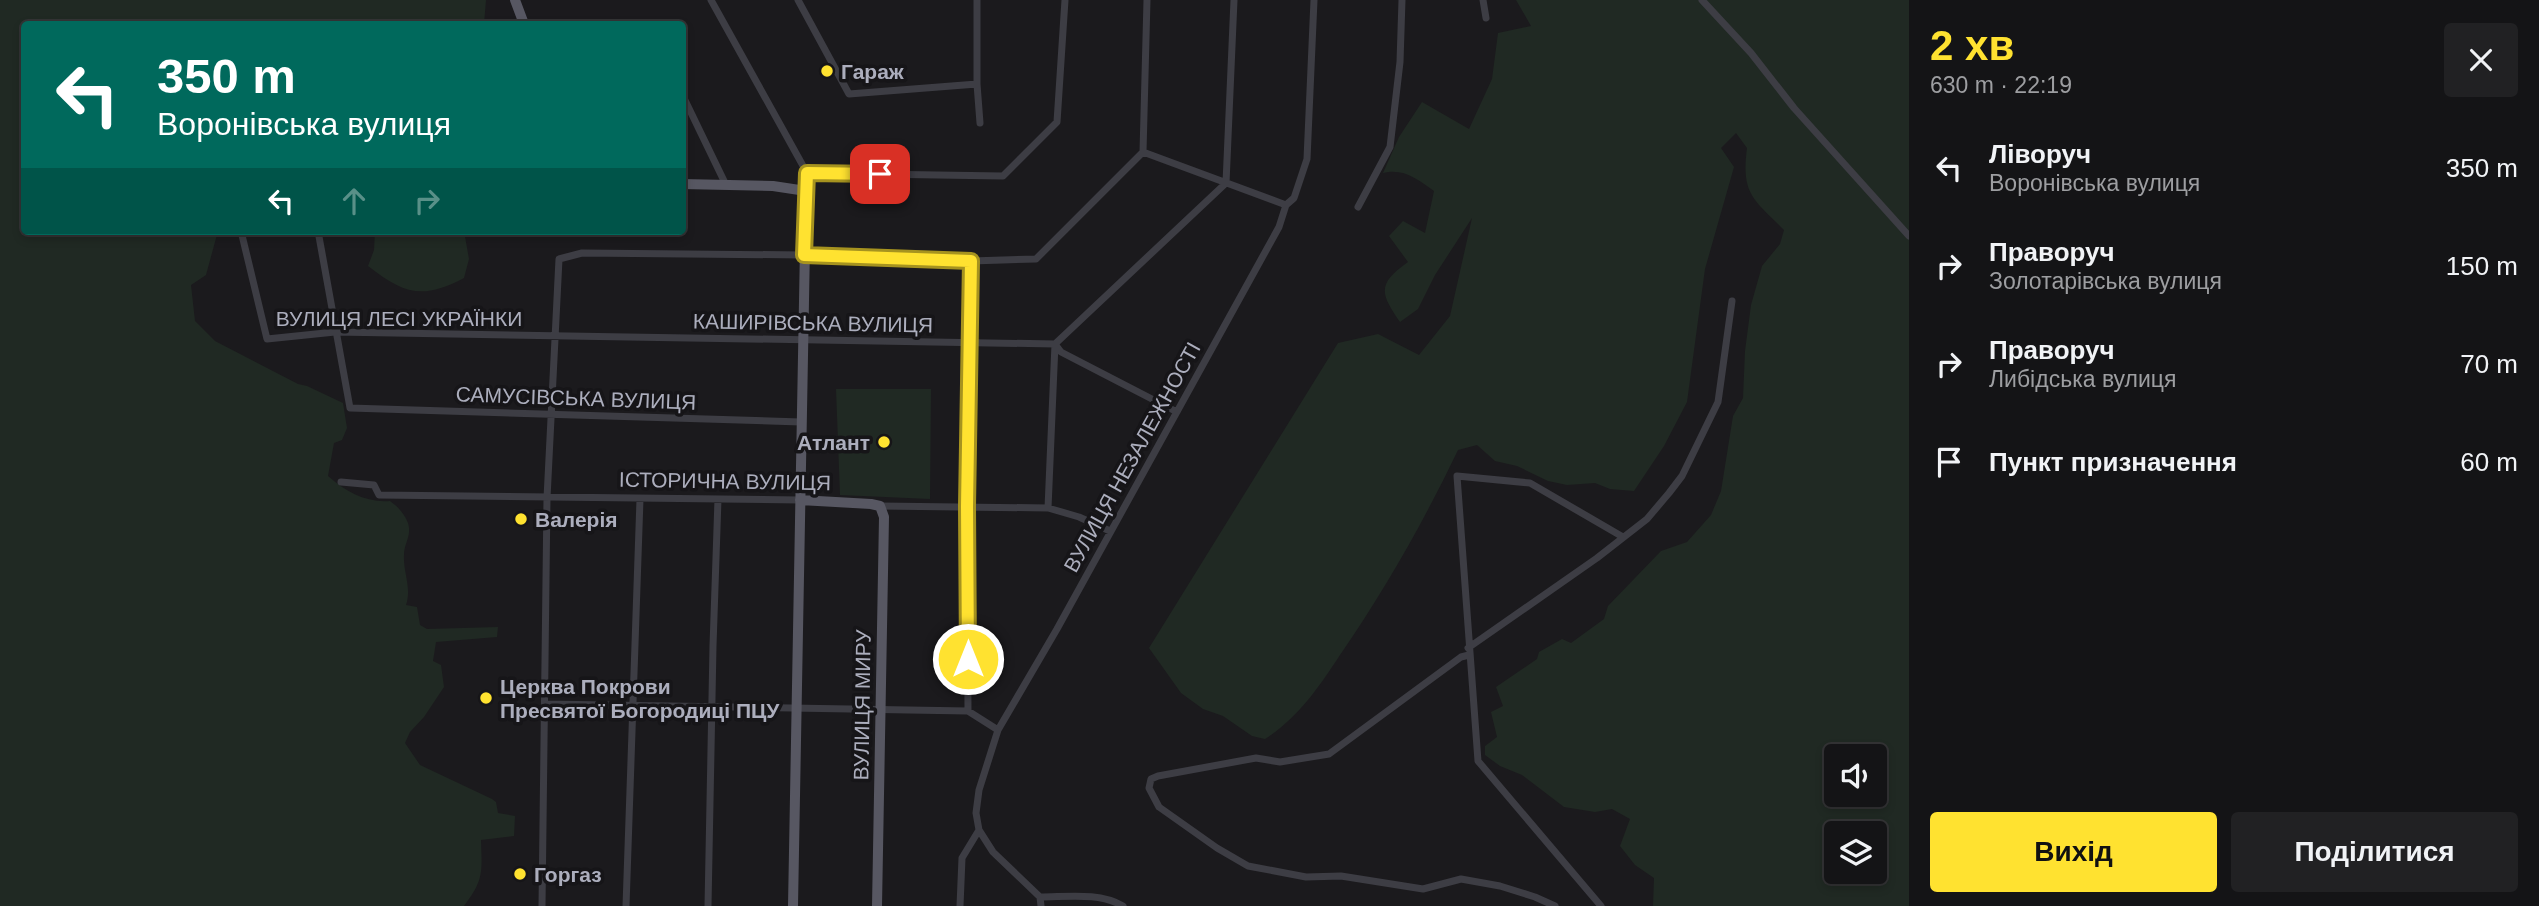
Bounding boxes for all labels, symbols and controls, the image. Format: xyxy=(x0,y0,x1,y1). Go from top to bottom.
text: 2 хв xyxy=(1930,22,2014,69)
button: close xyxy=(2444,23,2518,97)
icon: left xyxy=(42,49,133,140)
text: 350 m xyxy=(157,49,296,103)
place label: Гараж xyxy=(841,60,905,83)
marker: Гараж xyxy=(819,63,835,79)
text: 630 m · 22:19 xyxy=(1930,72,2072,98)
text: Воронівська вулиця xyxy=(157,106,451,142)
text: Ліворуч xyxy=(1989,139,2091,169)
pin xyxy=(850,144,910,204)
icon: left xyxy=(1930,149,1968,187)
text: 350 m xyxy=(2446,153,2518,183)
icon: arrive xyxy=(861,155,899,193)
text: Воронівська вулиця xyxy=(1989,170,2200,196)
icon: left xyxy=(262,182,300,220)
icon: ahead xyxy=(335,182,373,220)
icon: right xyxy=(408,182,446,220)
text: Праворуч xyxy=(1989,237,2115,267)
icon: right xyxy=(1930,247,1968,285)
text: 150 m xyxy=(2446,251,2518,281)
text: Золотарівська вулиця xyxy=(1989,268,2222,294)
street label: ВУЛИЦЯ ЛЕСІ УКРАЇНКИ xyxy=(276,307,522,330)
street label: КАШИРІВСЬКА ВУЛИЦЯ xyxy=(693,309,933,337)
text: Праворуч xyxy=(1989,335,2115,365)
street label: ВУЛИЦЯ НЕЗАЛЕЖНОСТІ xyxy=(1059,338,1205,576)
icon: right xyxy=(1930,345,1968,383)
text: 70 m xyxy=(2460,349,2518,379)
text: Либідська вулиця xyxy=(1989,366,2176,392)
street label: САМУСІВСЬКА ВУЛИЦЯ xyxy=(455,382,697,414)
place label: Атлант xyxy=(797,431,870,454)
marker: Атлант xyxy=(876,434,892,450)
icon: arrive xyxy=(1930,443,1968,481)
text: Пункт призначення xyxy=(1989,447,2237,477)
text: 60 m xyxy=(2460,447,2518,477)
street label: ІСТОРИЧНА ВУЛИЦЯ xyxy=(619,468,831,494)
place label: Валерія xyxy=(535,508,618,531)
marker: Валерія xyxy=(513,511,529,527)
position arrow xyxy=(931,622,1005,696)
street label: ВУЛИЦЯ МИРУ xyxy=(849,629,875,781)
place label: Церква Покрови Пресвятої Богородиці ПЦУ xyxy=(500,675,780,722)
marker: Церква Покрови Пресвятої Богородиці ПЦУ xyxy=(478,690,494,706)
map controls xyxy=(1824,744,1887,884)
button: sound xyxy=(1824,744,1887,807)
button: Вихід xyxy=(1930,812,2217,892)
button: Поділитися xyxy=(2231,812,2518,892)
button: layers xyxy=(1824,821,1887,884)
place label: Горгаз xyxy=(534,863,602,886)
marker: Горгаз xyxy=(512,866,528,882)

